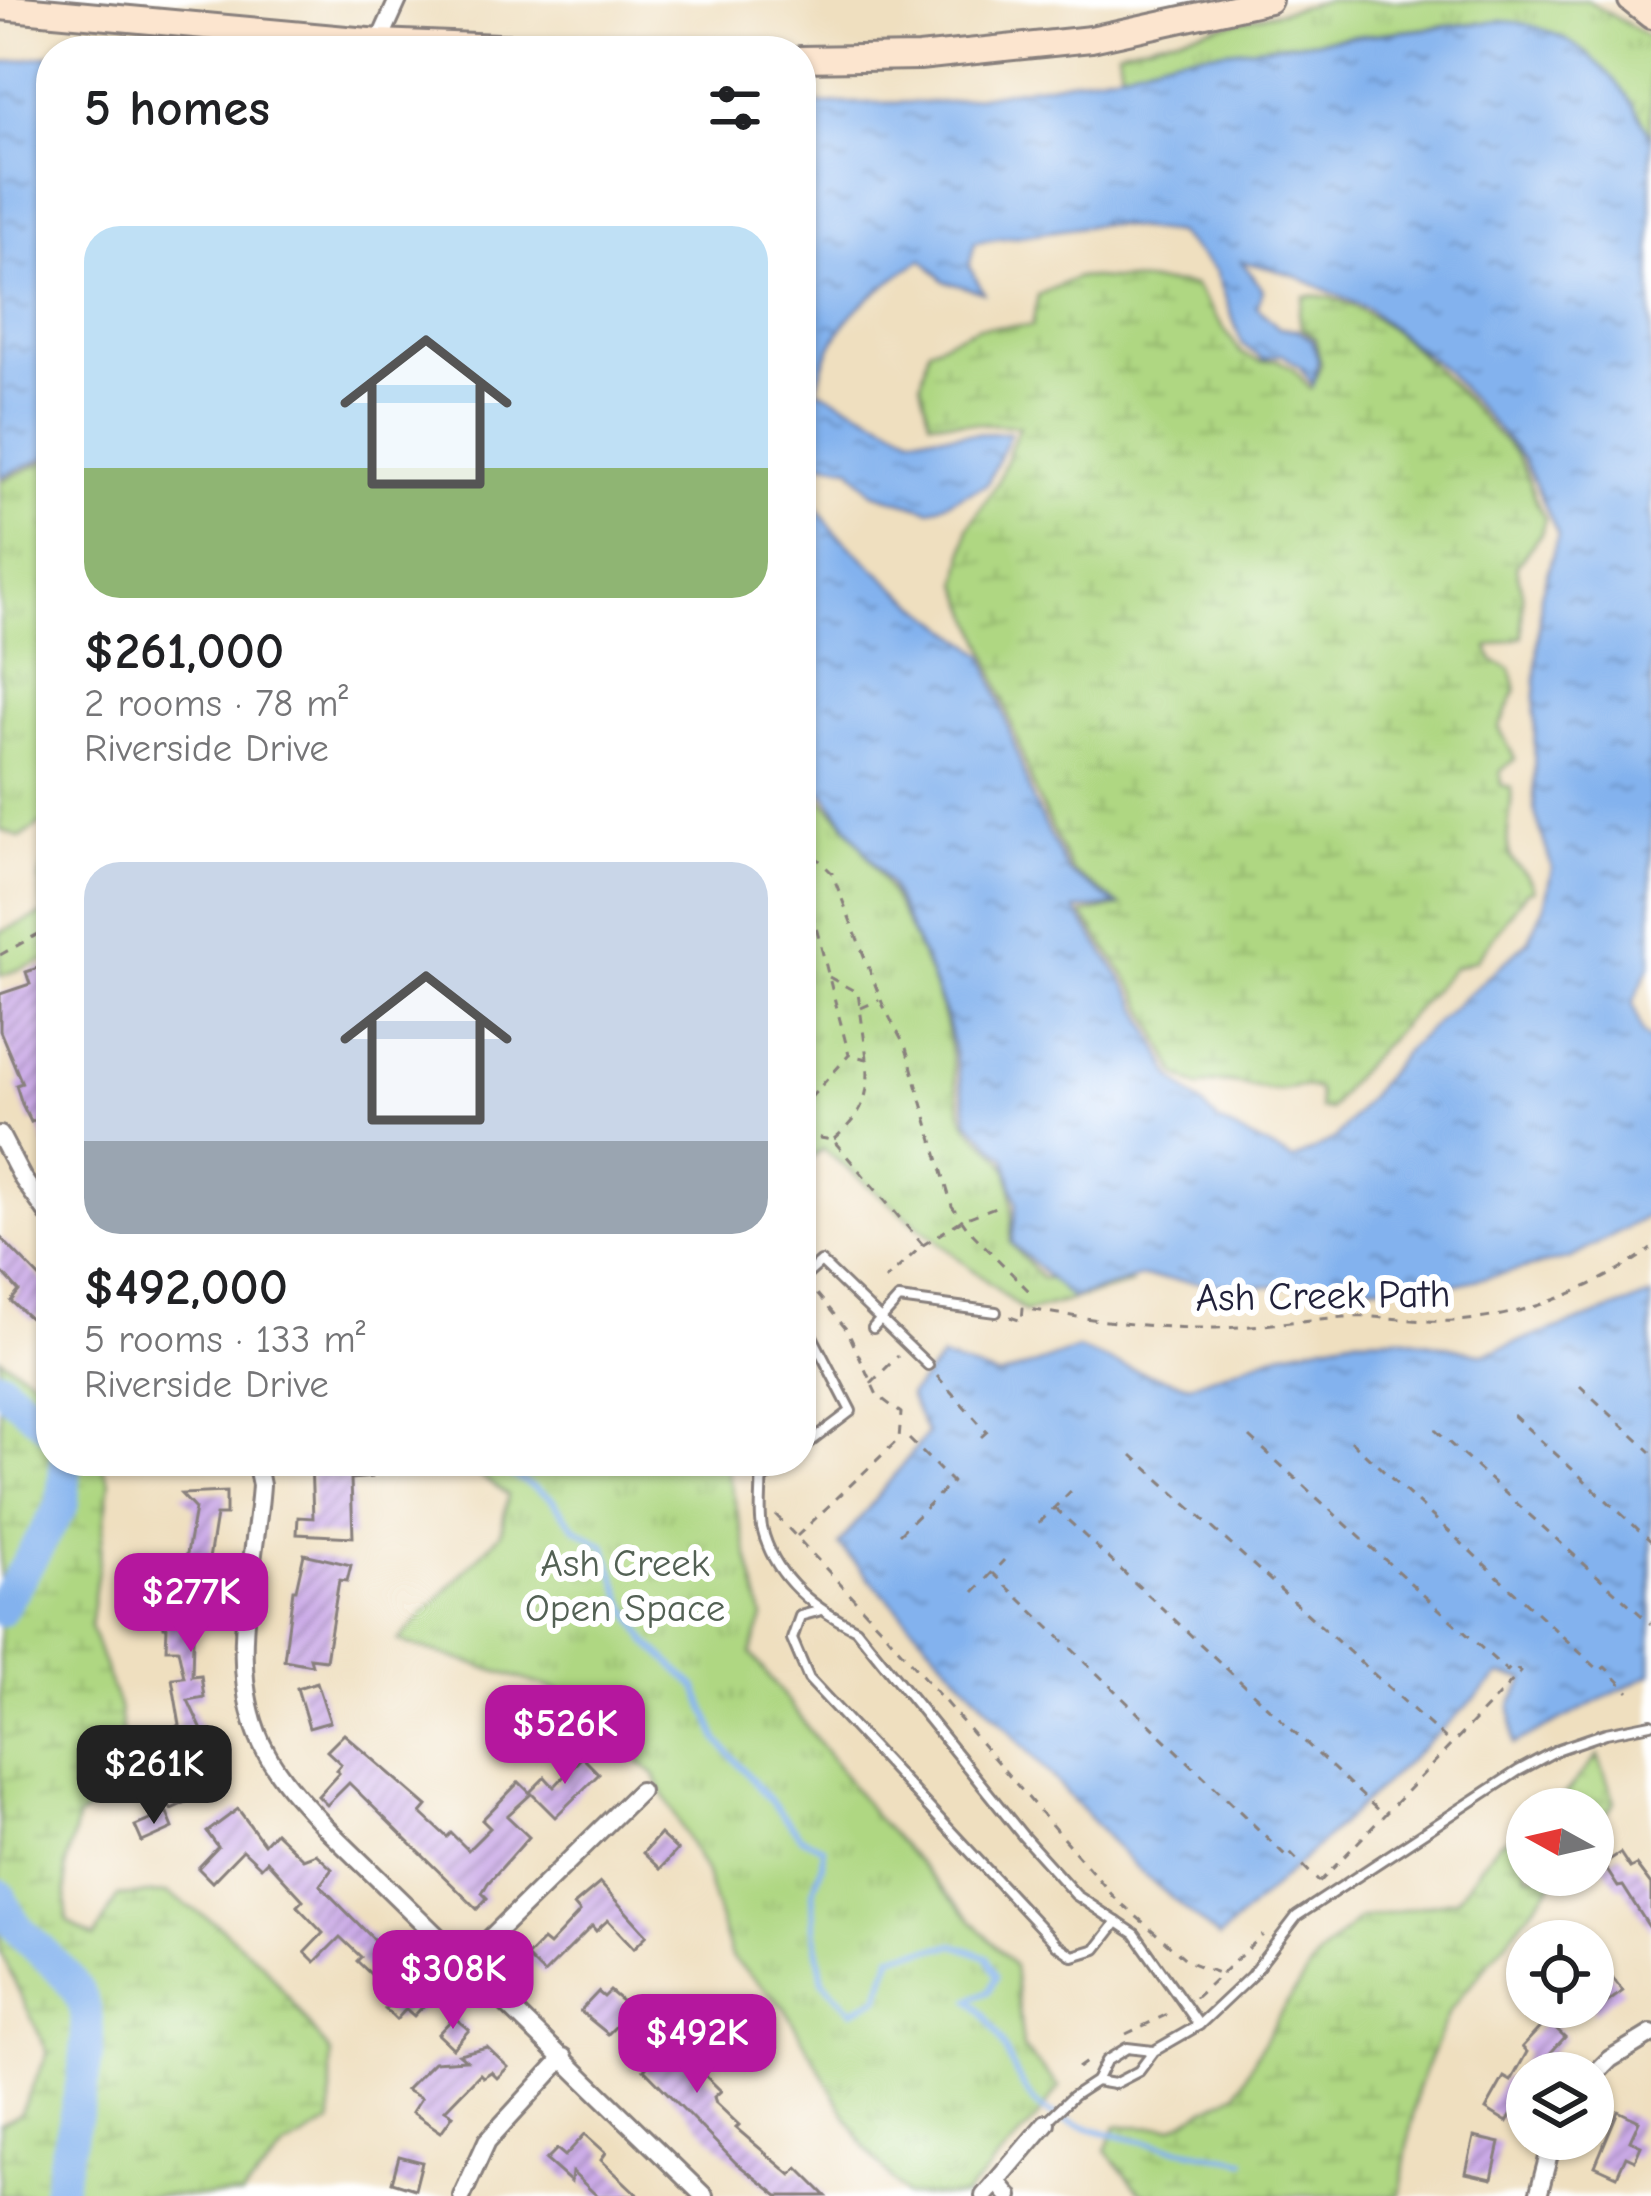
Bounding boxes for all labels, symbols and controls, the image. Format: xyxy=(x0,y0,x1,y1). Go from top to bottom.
icon: filters xyxy=(702,75,768,141)
text: 5 homes xyxy=(84,79,270,138)
icon: home xyxy=(318,304,534,520)
text: $261,000 xyxy=(84,622,284,681)
text: 2 rooms · 78 m² xyxy=(84,681,348,726)
text: Riverside Drive xyxy=(84,726,329,771)
icon: home xyxy=(318,940,534,1156)
text: $492,000 xyxy=(84,1258,288,1317)
street label: Ash Creek Path xyxy=(1195,1271,1451,1321)
text: 5 rooms · 133 m² xyxy=(84,1317,366,1362)
text: Riverside Drive xyxy=(84,1362,329,1407)
park label: Ash Creek Open Space xyxy=(525,1541,725,1631)
pin: $277K xyxy=(107,1553,275,1655)
text: $277K xyxy=(141,1569,241,1614)
pin: $526K xyxy=(481,1685,649,1787)
text: $526K xyxy=(512,1701,618,1746)
pin: $261K xyxy=(70,1725,238,1827)
text: $261K xyxy=(104,1741,204,1786)
north arrow xyxy=(1506,1788,1614,1896)
map controls xyxy=(1506,1788,1614,2160)
button: locate xyxy=(1506,1920,1614,2028)
pin: $308K xyxy=(369,1930,537,2032)
text: $308K xyxy=(400,1946,506,1991)
pin: $492K xyxy=(613,1994,781,2096)
text: $492K xyxy=(645,2010,749,2055)
button: layers xyxy=(1506,2052,1614,2160)

